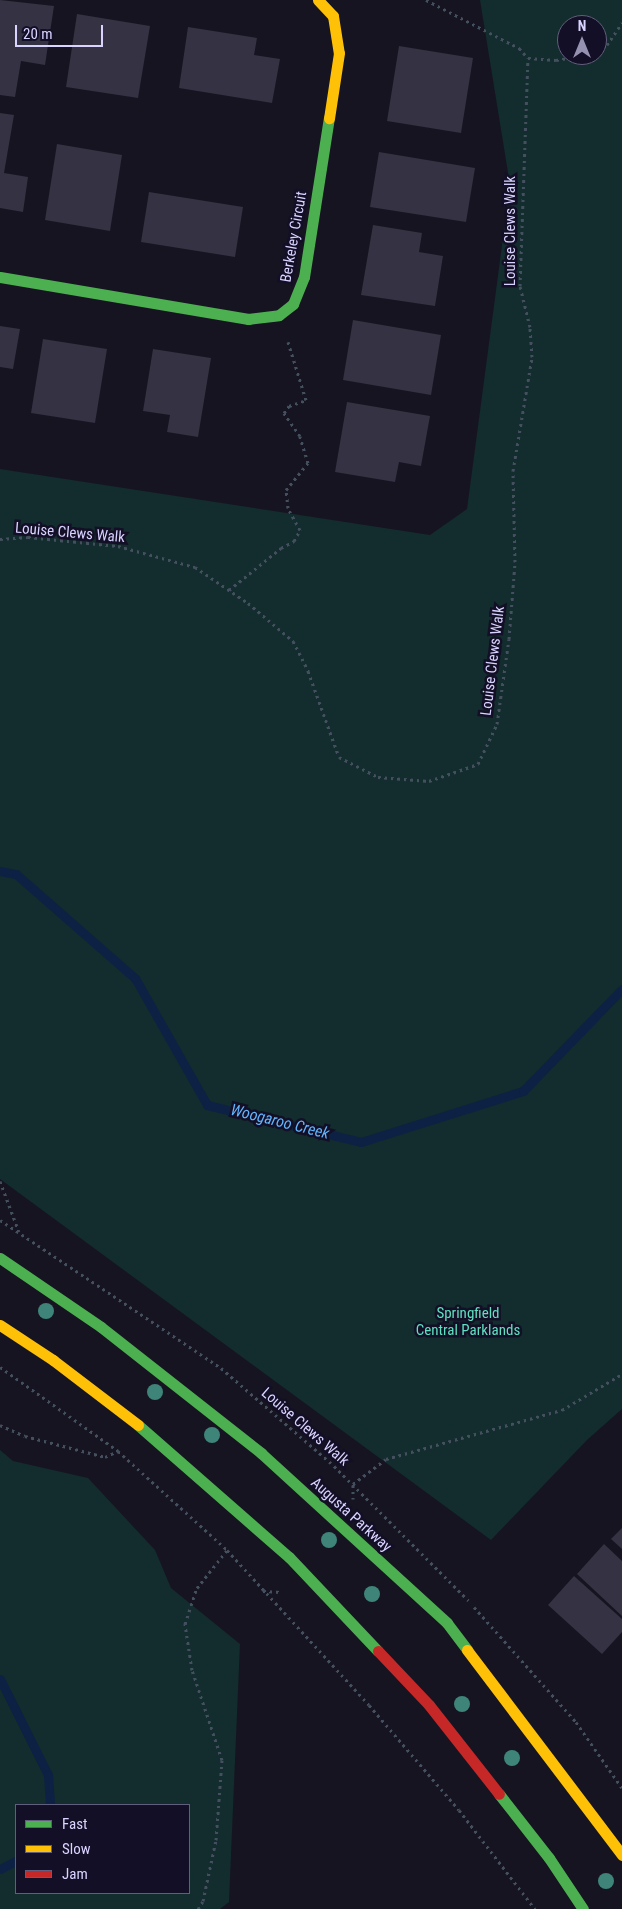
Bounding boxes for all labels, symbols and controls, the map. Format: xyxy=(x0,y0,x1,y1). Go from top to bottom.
scale bar xyxy=(18,15,105,47)
north arrow xyxy=(557,15,607,65)
text: N xyxy=(578,18,586,34)
text: 20 m xyxy=(23,25,53,43)
street label: Louise Clews Walk xyxy=(502,176,520,286)
street label: Berkeley Circuit xyxy=(277,190,311,284)
street label: Louise Clews Walk xyxy=(14,519,126,547)
street label: Louise Clews Walk xyxy=(477,605,509,717)
water label: Woogaroo Creek xyxy=(229,1100,331,1144)
park label: Springfield Central Parklands xyxy=(416,1304,520,1339)
street label: Louise Clews Walk xyxy=(257,1384,353,1470)
street label: Augusta Parkway xyxy=(307,1474,395,1556)
legend xyxy=(15,1804,190,1894)
text: Fast xyxy=(62,1815,87,1833)
text: Slow xyxy=(62,1840,91,1858)
text: Jam xyxy=(62,1865,88,1883)

